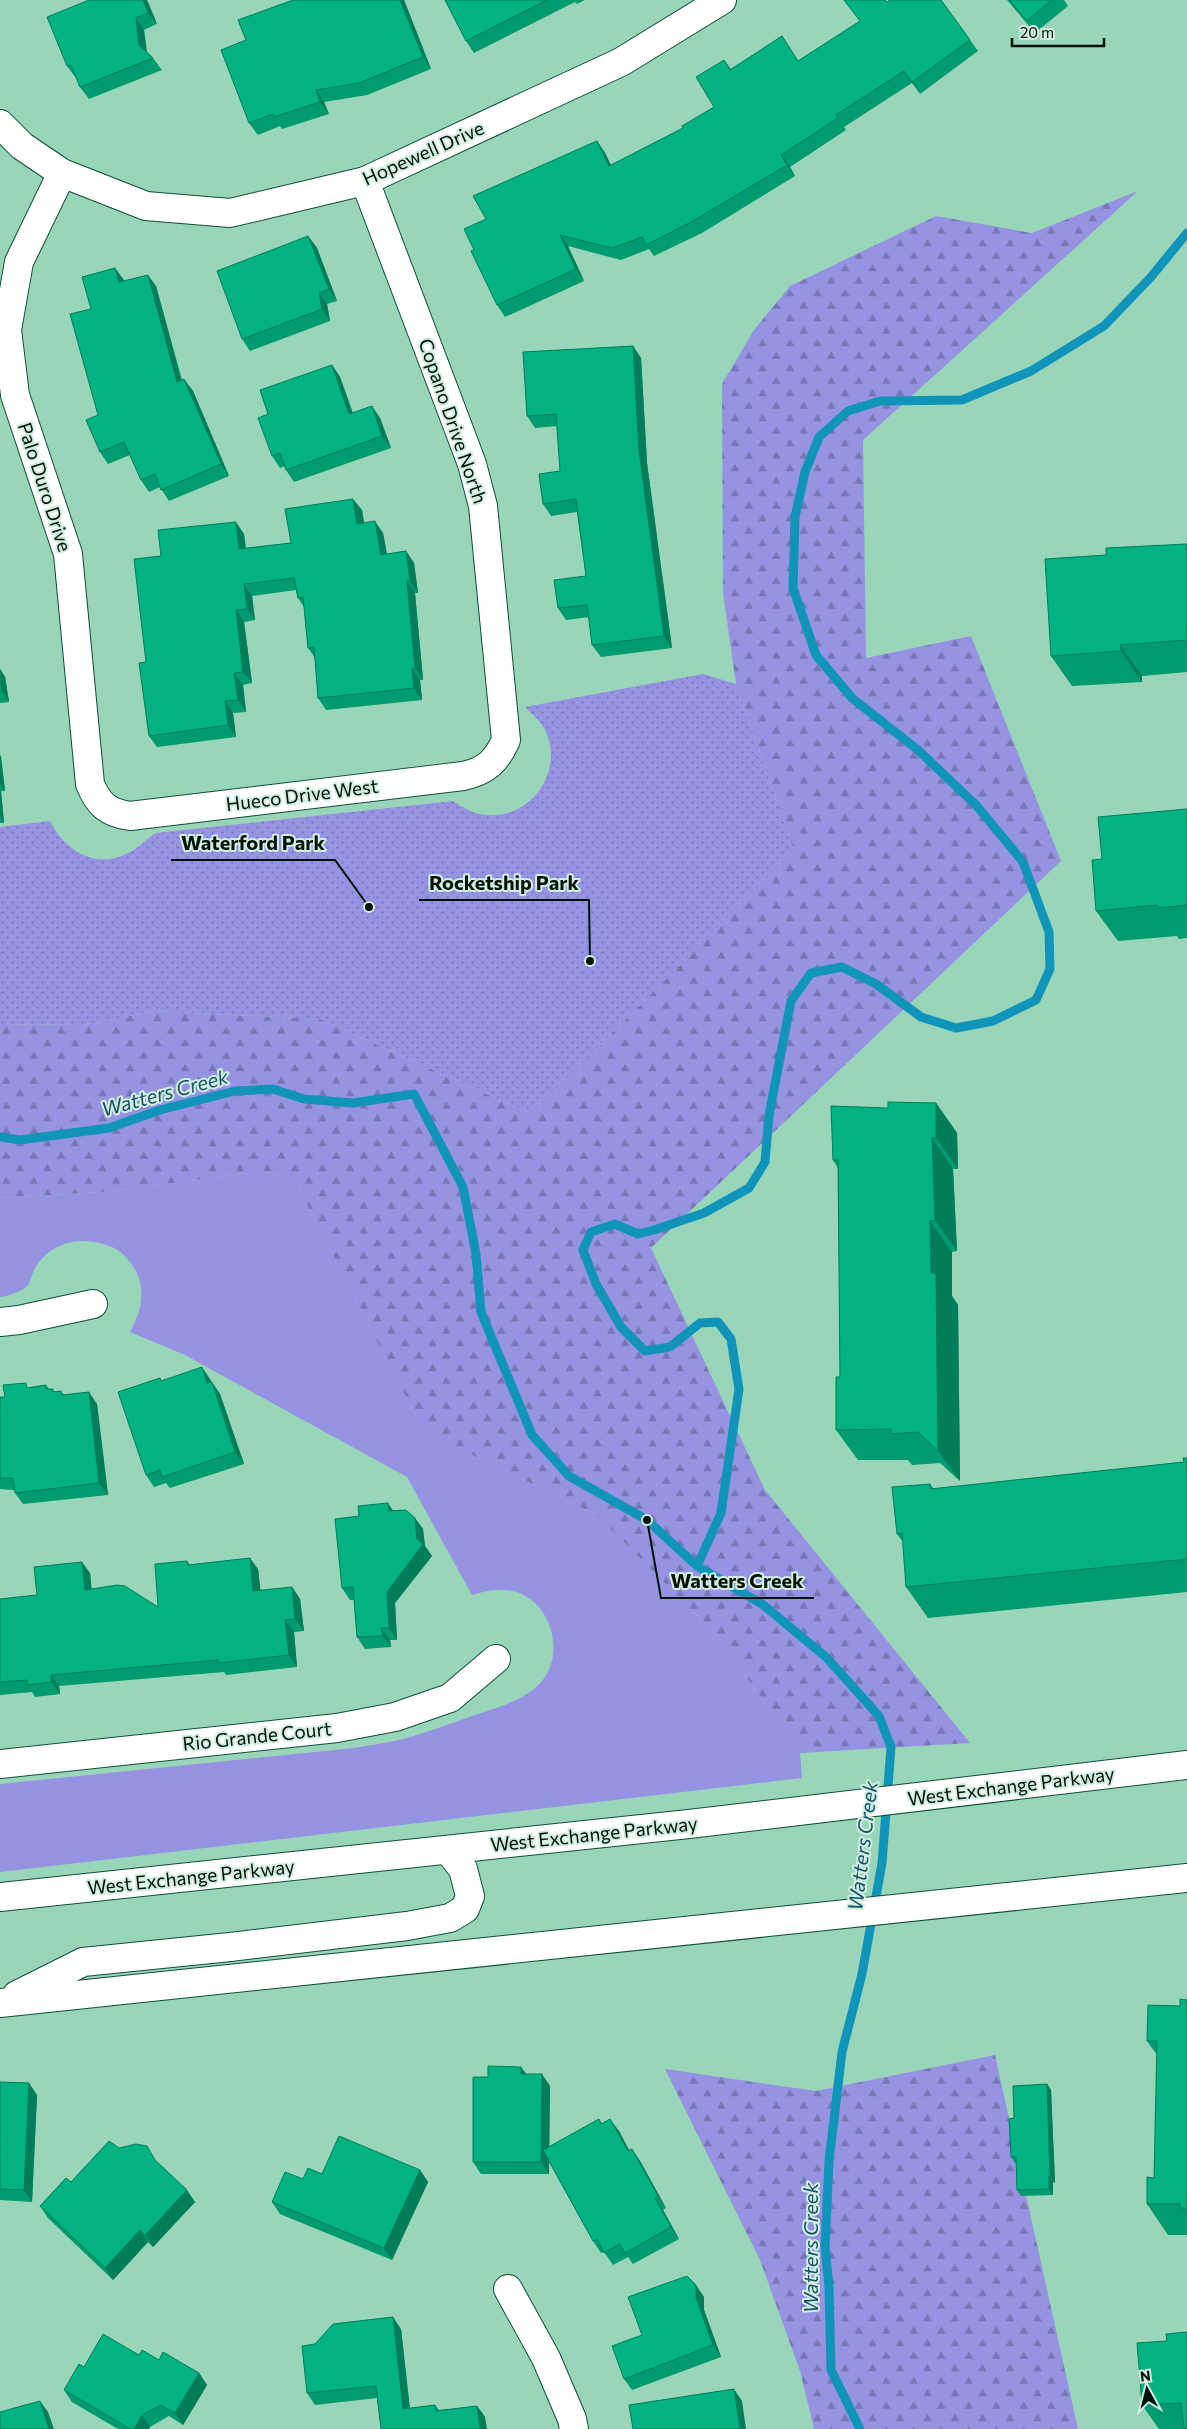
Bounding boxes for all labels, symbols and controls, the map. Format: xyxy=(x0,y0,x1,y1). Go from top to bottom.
scale bar xyxy=(1012,15,1104,47)
text: 20 m xyxy=(1020,23,1054,41)
street label: Hopewell Drive xyxy=(358,115,487,190)
street label: Copano Drive North xyxy=(414,335,492,506)
street label: Palo Duro Drive xyxy=(14,419,77,554)
street label: Hueco Drive West xyxy=(224,774,380,815)
callout: Waterford Park xyxy=(171,825,335,860)
text: Waterford Park xyxy=(181,830,326,854)
callout: Rocketship Park xyxy=(419,865,589,900)
text: Rocketship Park xyxy=(429,870,580,894)
water label: Watters Creek xyxy=(99,1063,232,1121)
callout: Watters Creek xyxy=(661,1563,814,1598)
text: Watters Creek xyxy=(670,1568,804,1592)
street label: Rio Grande Court xyxy=(181,1716,333,1755)
street label: West Exchange Parkway xyxy=(906,1761,1116,1810)
water label: Watters Creek xyxy=(842,1779,882,1912)
street label: West Exchange Parkway xyxy=(489,1811,699,1856)
street label: West Exchange Parkway xyxy=(86,1854,296,1899)
water label: Watters Creek xyxy=(798,2182,822,2313)
north arrow xyxy=(1122,2364,1172,2414)
text: N xyxy=(1139,2367,1152,2385)

